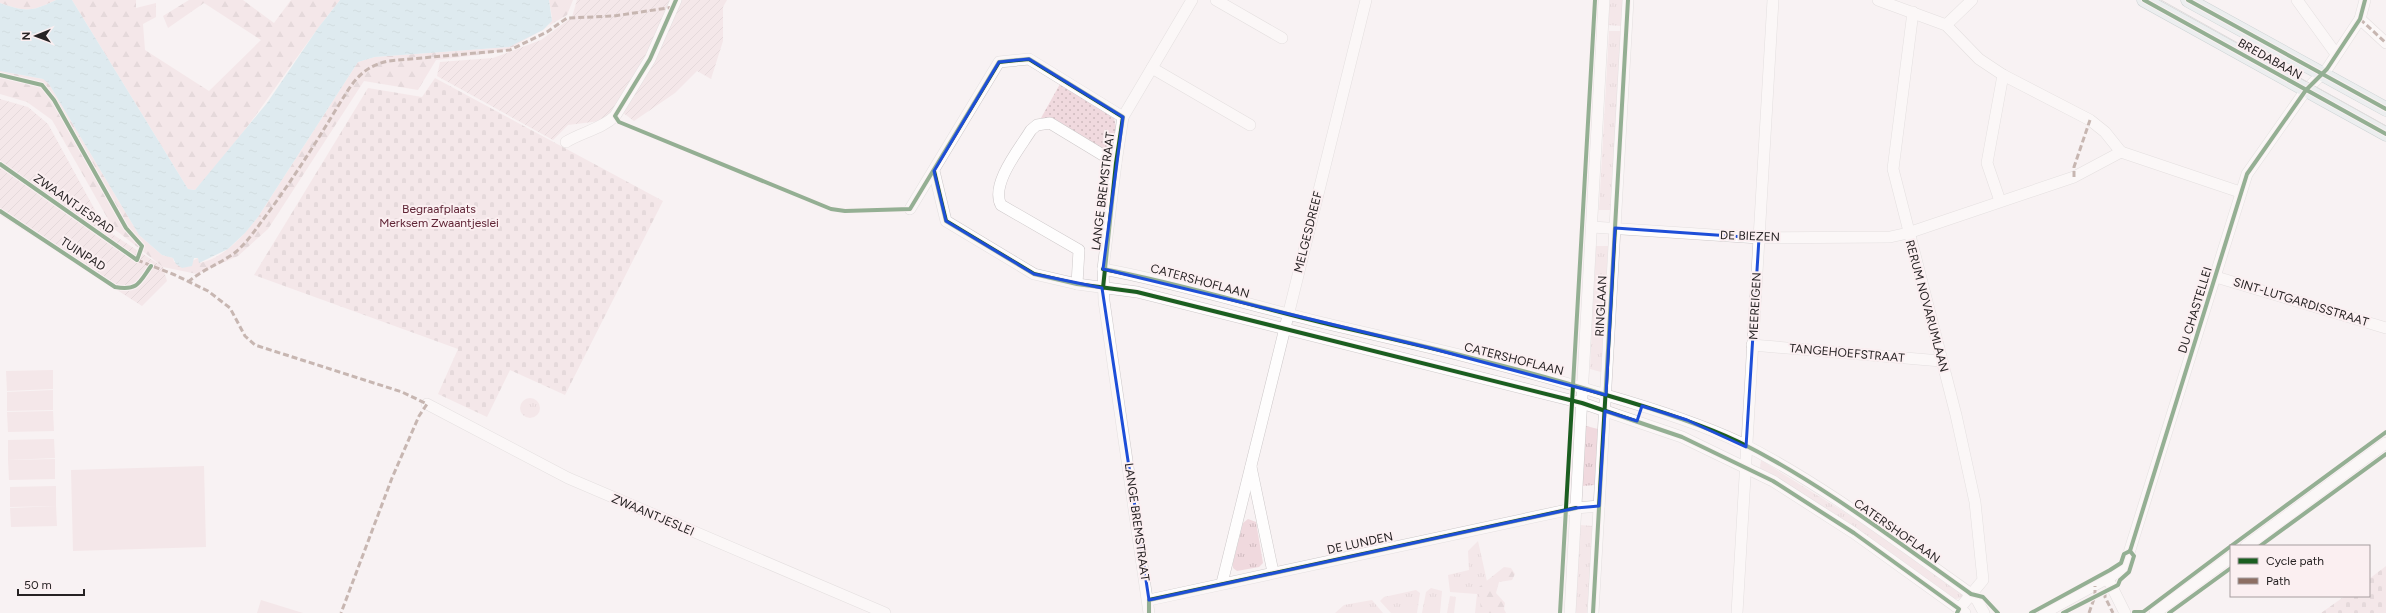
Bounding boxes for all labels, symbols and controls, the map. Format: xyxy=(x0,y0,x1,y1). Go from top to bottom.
north arrow xyxy=(16,16,56,56)
text: N xyxy=(20,32,33,41)
street label: BREDABAAN xyxy=(2235,36,2305,82)
street label: LANGE BREMSTRAAT xyxy=(1089,131,1117,251)
street label: ZWAANTJESPAD xyxy=(31,171,117,237)
street label: MELGESDREEF xyxy=(1291,189,1325,274)
park label: Begraafplaats Merksem Zwaantjeslei xyxy=(379,202,499,230)
street label: DE BIEZEN xyxy=(1720,228,1780,244)
street label: TUINPAD xyxy=(58,234,108,274)
street label: RERUM NOVARUMLAAN xyxy=(1903,238,1951,374)
street label: CATERSHOFLAAN xyxy=(1149,261,1251,301)
street label: DU CHASTELLEI xyxy=(2175,265,2215,355)
street label: MEEREIGEN xyxy=(1746,272,1764,340)
street label: RINGLAAN xyxy=(1592,275,1610,337)
street label: SINT-LUTGARDISSTRAAT xyxy=(2232,275,2371,329)
street label: CATERSHOFLAAN xyxy=(1463,340,1565,378)
street label: TANGEHOEFSTRAAT xyxy=(1789,341,1906,365)
street label: LANGE BREMSTRAAT xyxy=(1122,462,1152,582)
street label: ZWAANTJESLEI xyxy=(610,491,696,539)
street label: CATERSHOFLAAN xyxy=(1851,496,1943,566)
street label: DE LUNDEN xyxy=(1326,529,1394,557)
legend xyxy=(2230,545,2370,597)
text: Cycle path xyxy=(2266,554,2324,568)
scale bar xyxy=(18,571,84,597)
text: Path xyxy=(2266,574,2290,588)
text: 50 m xyxy=(24,578,52,592)

